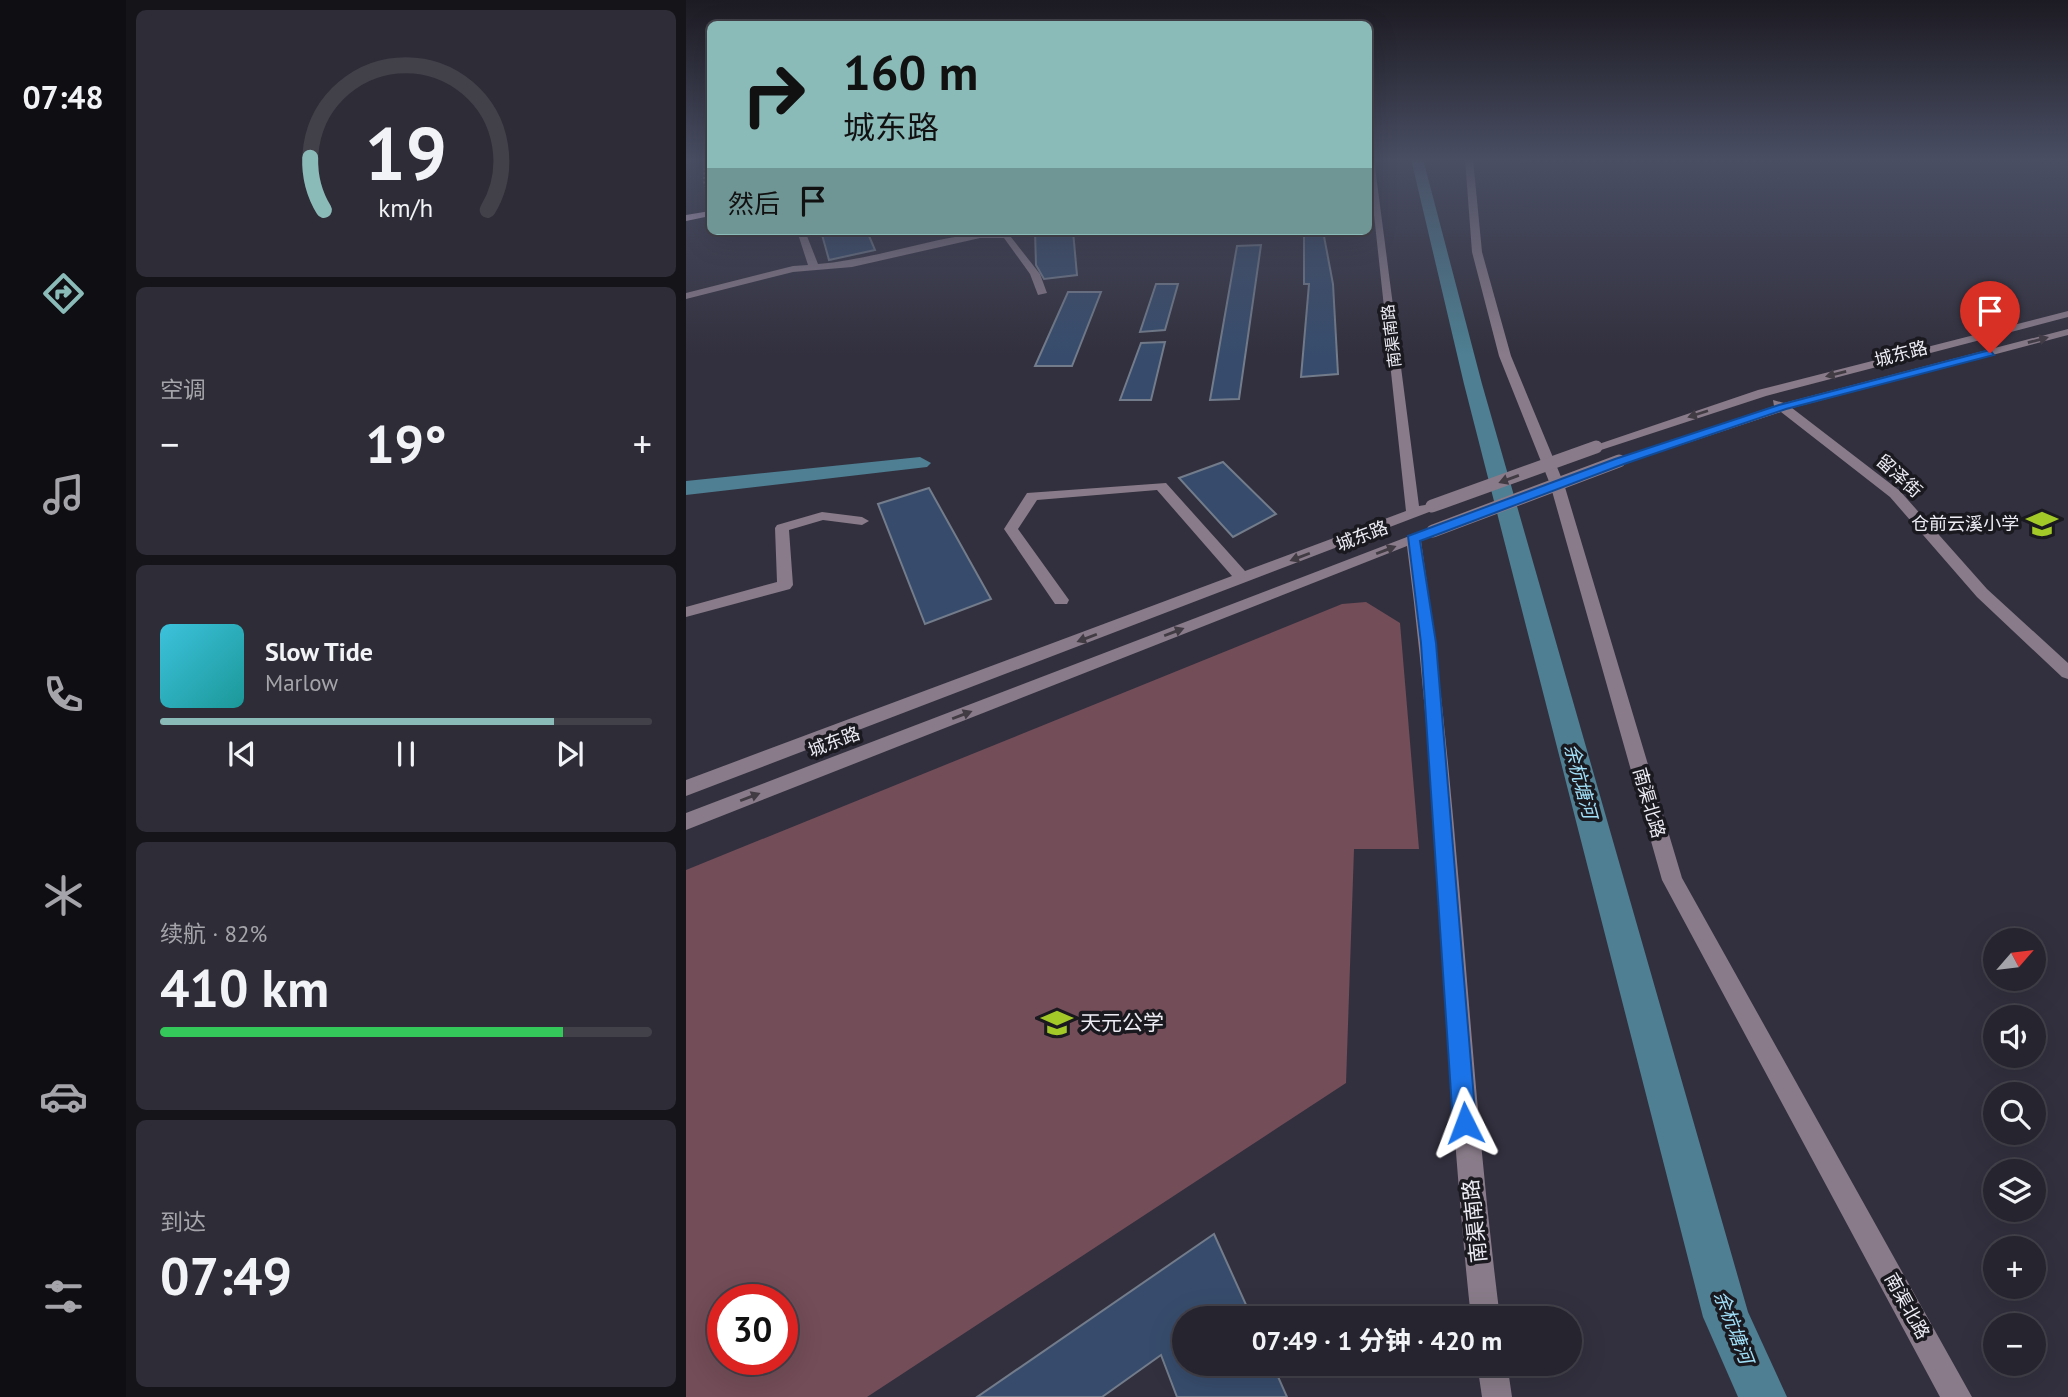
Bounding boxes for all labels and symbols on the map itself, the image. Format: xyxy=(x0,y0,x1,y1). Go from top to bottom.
pin xyxy=(1960,281,2020,353)
street label: 南渠南路 xyxy=(1377,303,1405,369)
one-way arrow xyxy=(2027,334,2049,345)
street label: 城东路 xyxy=(1872,335,1930,372)
one-way arrow xyxy=(1825,369,1847,380)
one-way arrow xyxy=(1687,409,1708,420)
street label: 留泽街 xyxy=(1872,449,1927,502)
one-way arrow xyxy=(1499,473,1520,484)
school or university icon: 仓前云溪小学 xyxy=(2025,507,2059,541)
place label: 仓前云溪小学 xyxy=(1911,512,2019,535)
street label: 城东路 xyxy=(1332,515,1391,556)
one-way arrow xyxy=(1375,544,1396,555)
one-way arrow xyxy=(1289,552,1310,563)
one-way arrow xyxy=(1163,627,1184,638)
one-way arrow xyxy=(1077,632,1098,643)
one-way arrow xyxy=(951,709,972,720)
street label: 城东路 xyxy=(804,721,863,762)
water label: 余杭塘河 xyxy=(1560,741,1603,825)
street label: 南渠北路 xyxy=(1629,765,1670,841)
one-way arrow xyxy=(739,792,760,803)
north arrow xyxy=(1983,928,2046,990)
school or university icon: 天元公学 xyxy=(1040,1006,1074,1040)
place label: 天元公学 xyxy=(1080,1009,1164,1036)
position arrow xyxy=(1428,1086,1502,1160)
street label: 南渠南路 xyxy=(1457,1178,1492,1264)
street label: 南渠北路 xyxy=(1880,1269,1935,1343)
speed limit sign: 30 xyxy=(707,1284,798,1375)
water label: 余杭塘河 xyxy=(1709,1287,1760,1371)

